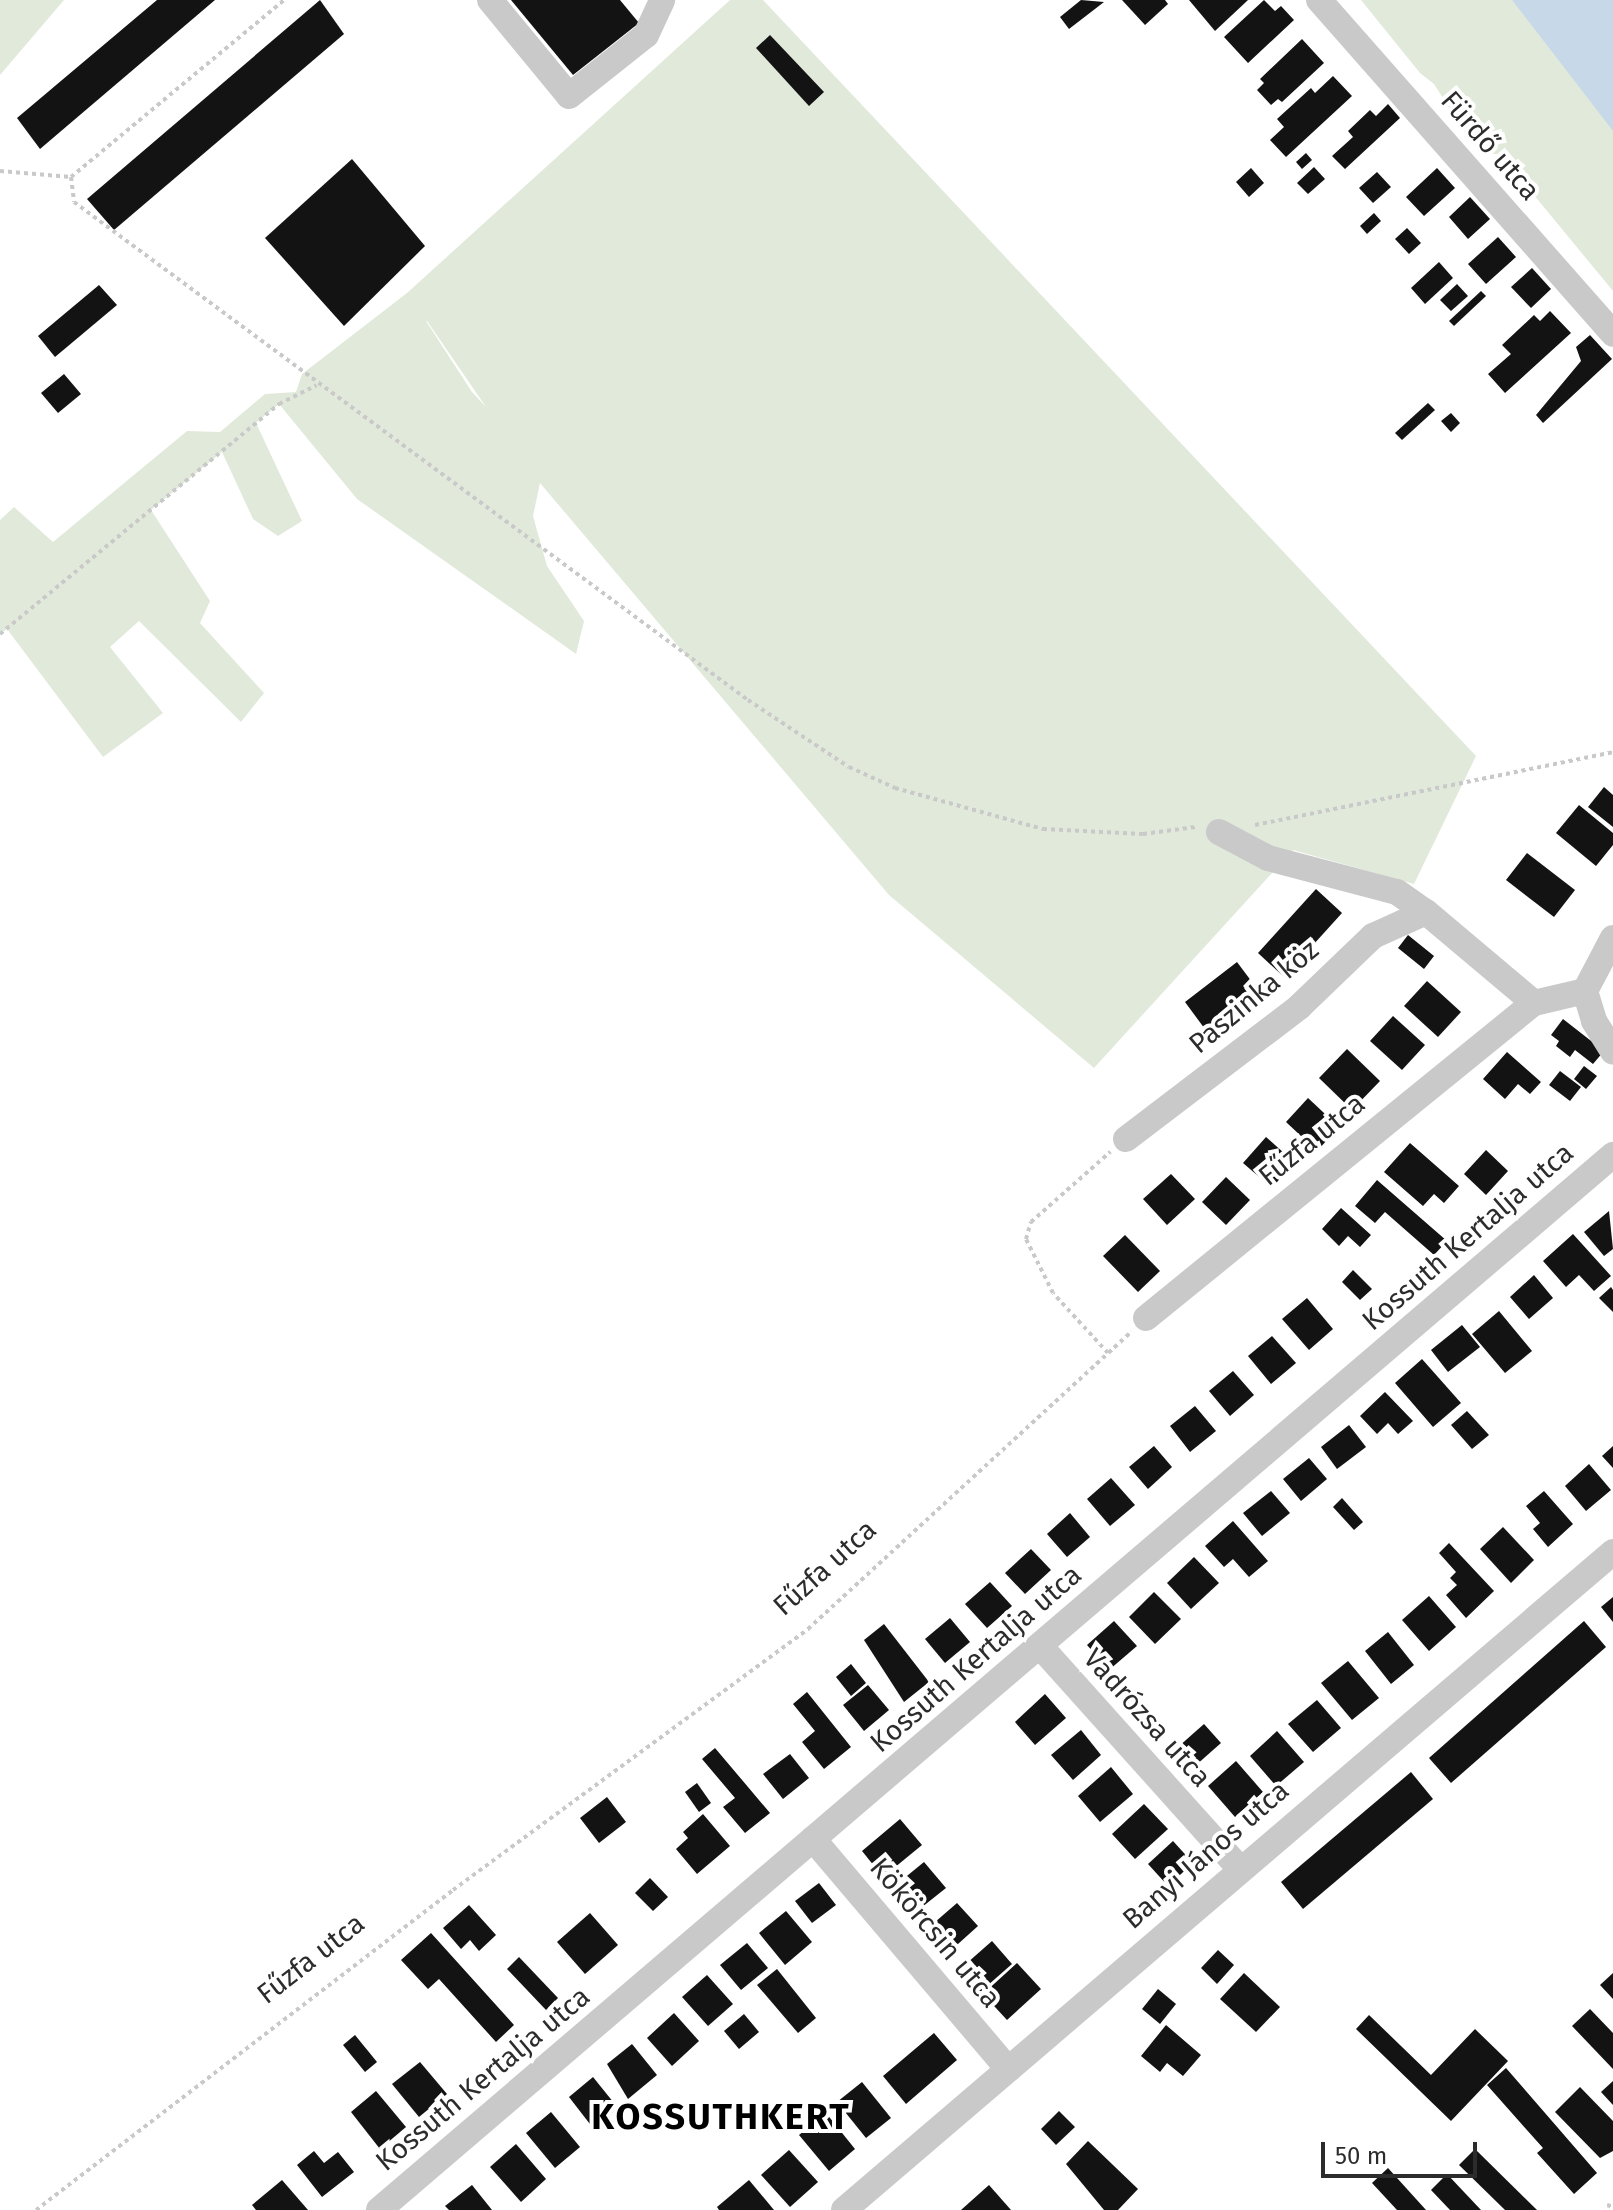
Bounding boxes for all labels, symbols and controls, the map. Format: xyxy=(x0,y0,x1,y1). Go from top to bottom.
street label: Fürdő utca xyxy=(1433,84,1547,208)
street label: Paszinka köz xyxy=(1183,933,1325,1061)
street label: Fűzfa utca xyxy=(1252,1087,1372,1193)
street label: Kossuth Kertalja utca xyxy=(1356,1136,1580,1338)
street label: Fűzfa utca xyxy=(767,1513,883,1623)
street label: Kossuth Kertalja utca xyxy=(864,1558,1088,1760)
street label: Vadrózsa utca xyxy=(1076,1642,1218,1794)
street label: Banyi János utca xyxy=(1116,1774,1296,1936)
street label: Kökörcsin utca xyxy=(863,1851,1007,2015)
street label: Fűzfa utca xyxy=(251,1907,371,2011)
street label: Kossuth Kertalja utca xyxy=(369,1980,597,2178)
district label: KOSSUTHKERT xyxy=(591,2096,851,2140)
scale bar xyxy=(1325,2126,1481,2176)
text: 50 m xyxy=(1335,2142,1387,2170)

